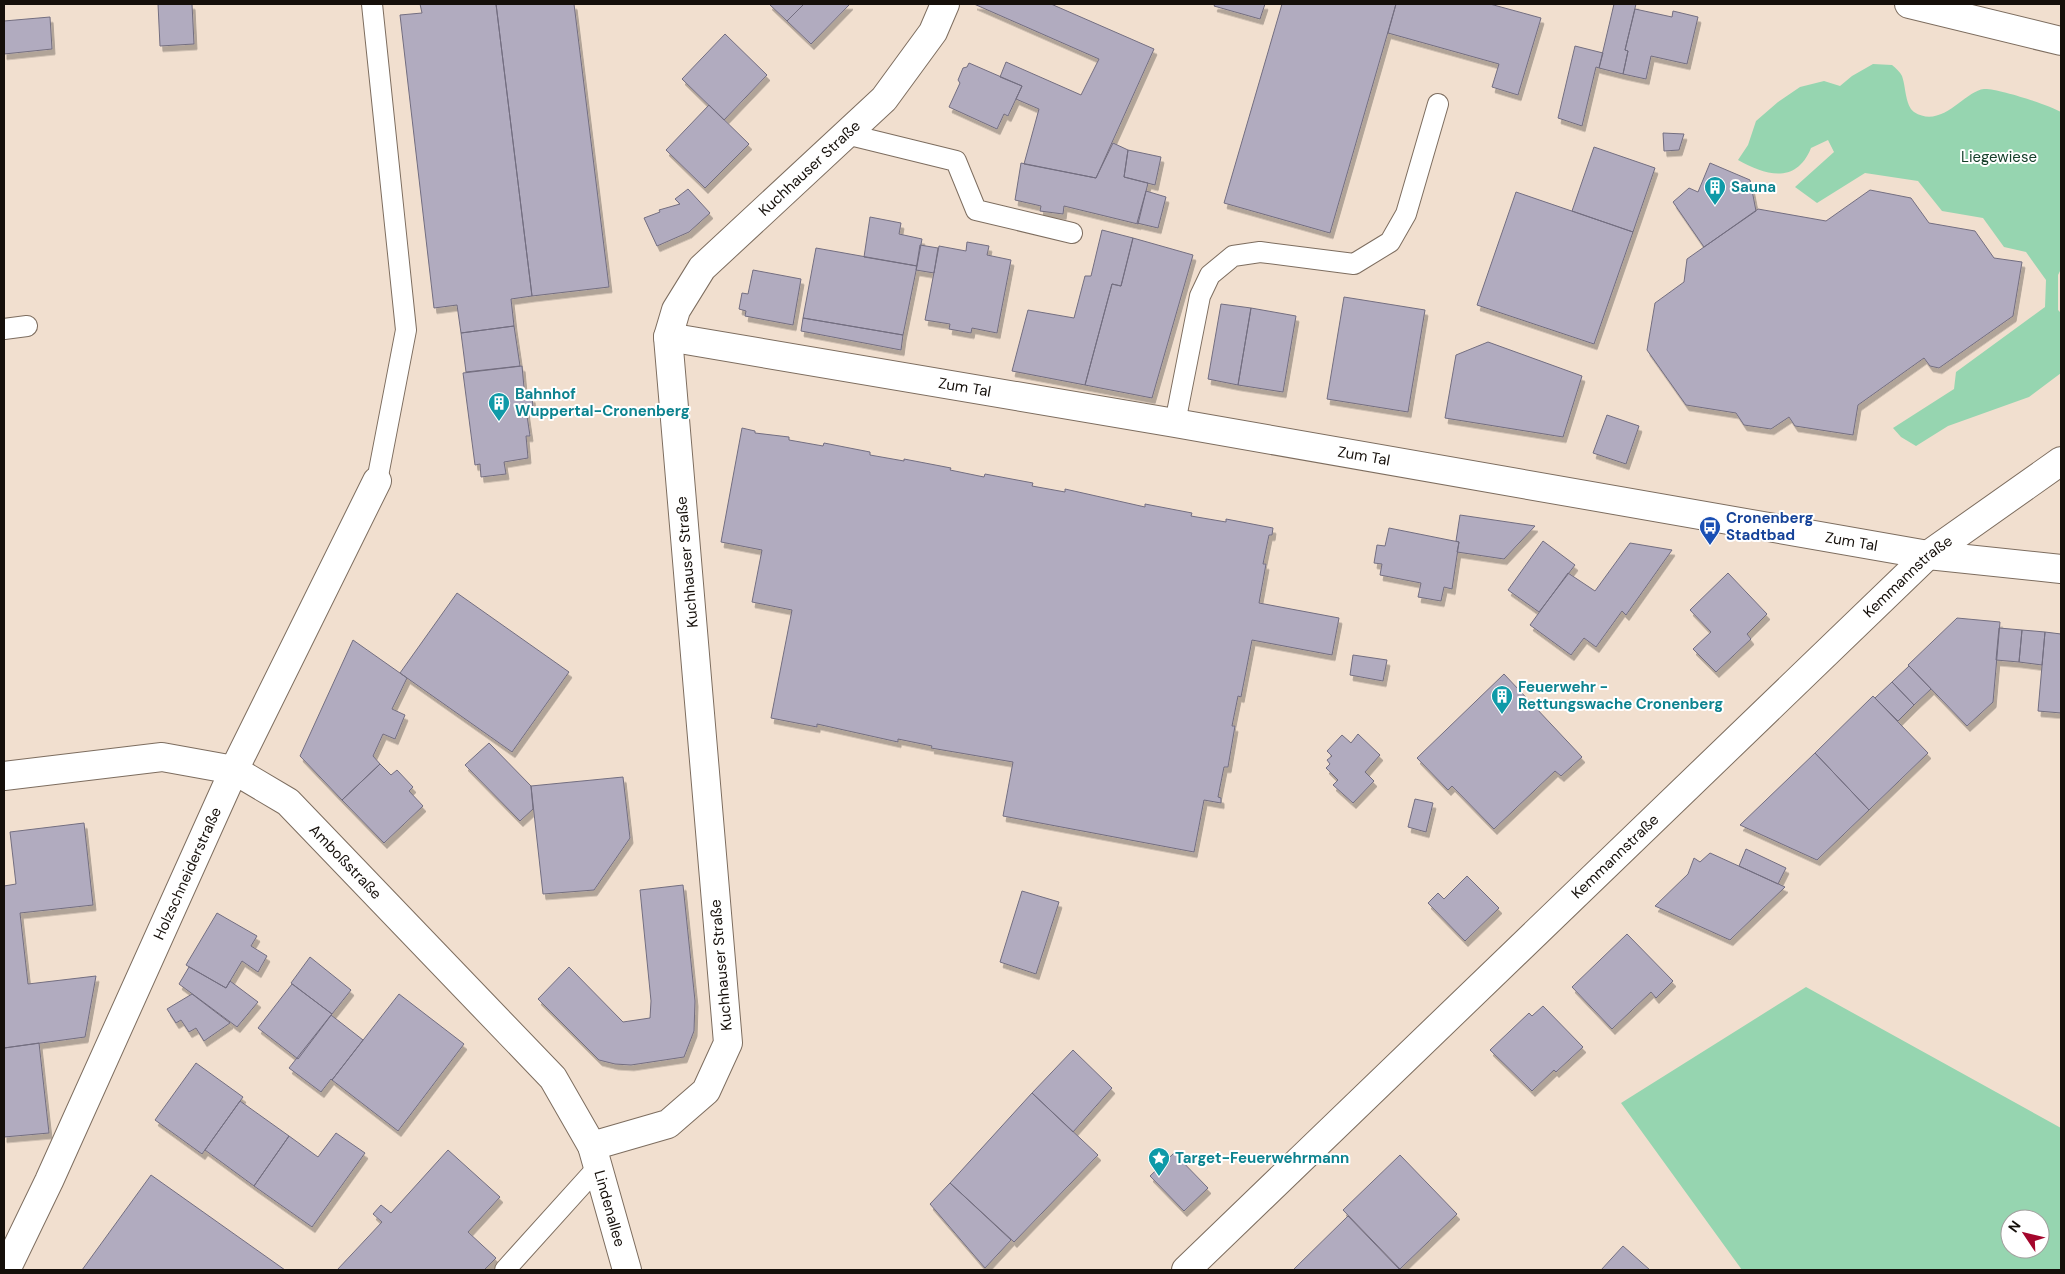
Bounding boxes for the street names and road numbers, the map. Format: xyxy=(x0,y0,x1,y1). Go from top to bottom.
street label: Kuchhauser Straße xyxy=(754,116,865,220)
street label: Zum Tal xyxy=(937,373,993,402)
street label: Zum Tal xyxy=(1336,442,1392,471)
street label: Kuchhauser Straße xyxy=(671,495,703,629)
street label: Zum Tal xyxy=(1824,527,1879,556)
street label: Kemmannstraße xyxy=(1859,531,1956,622)
street label: Holzschneiderstraße xyxy=(149,804,226,943)
street label: Kemmannstraße xyxy=(1567,810,1663,903)
street label: Amboßstraße xyxy=(305,820,386,904)
street label: Kuchhauser Straße xyxy=(705,898,737,1032)
street label: Lindenallee xyxy=(589,1168,630,1249)

